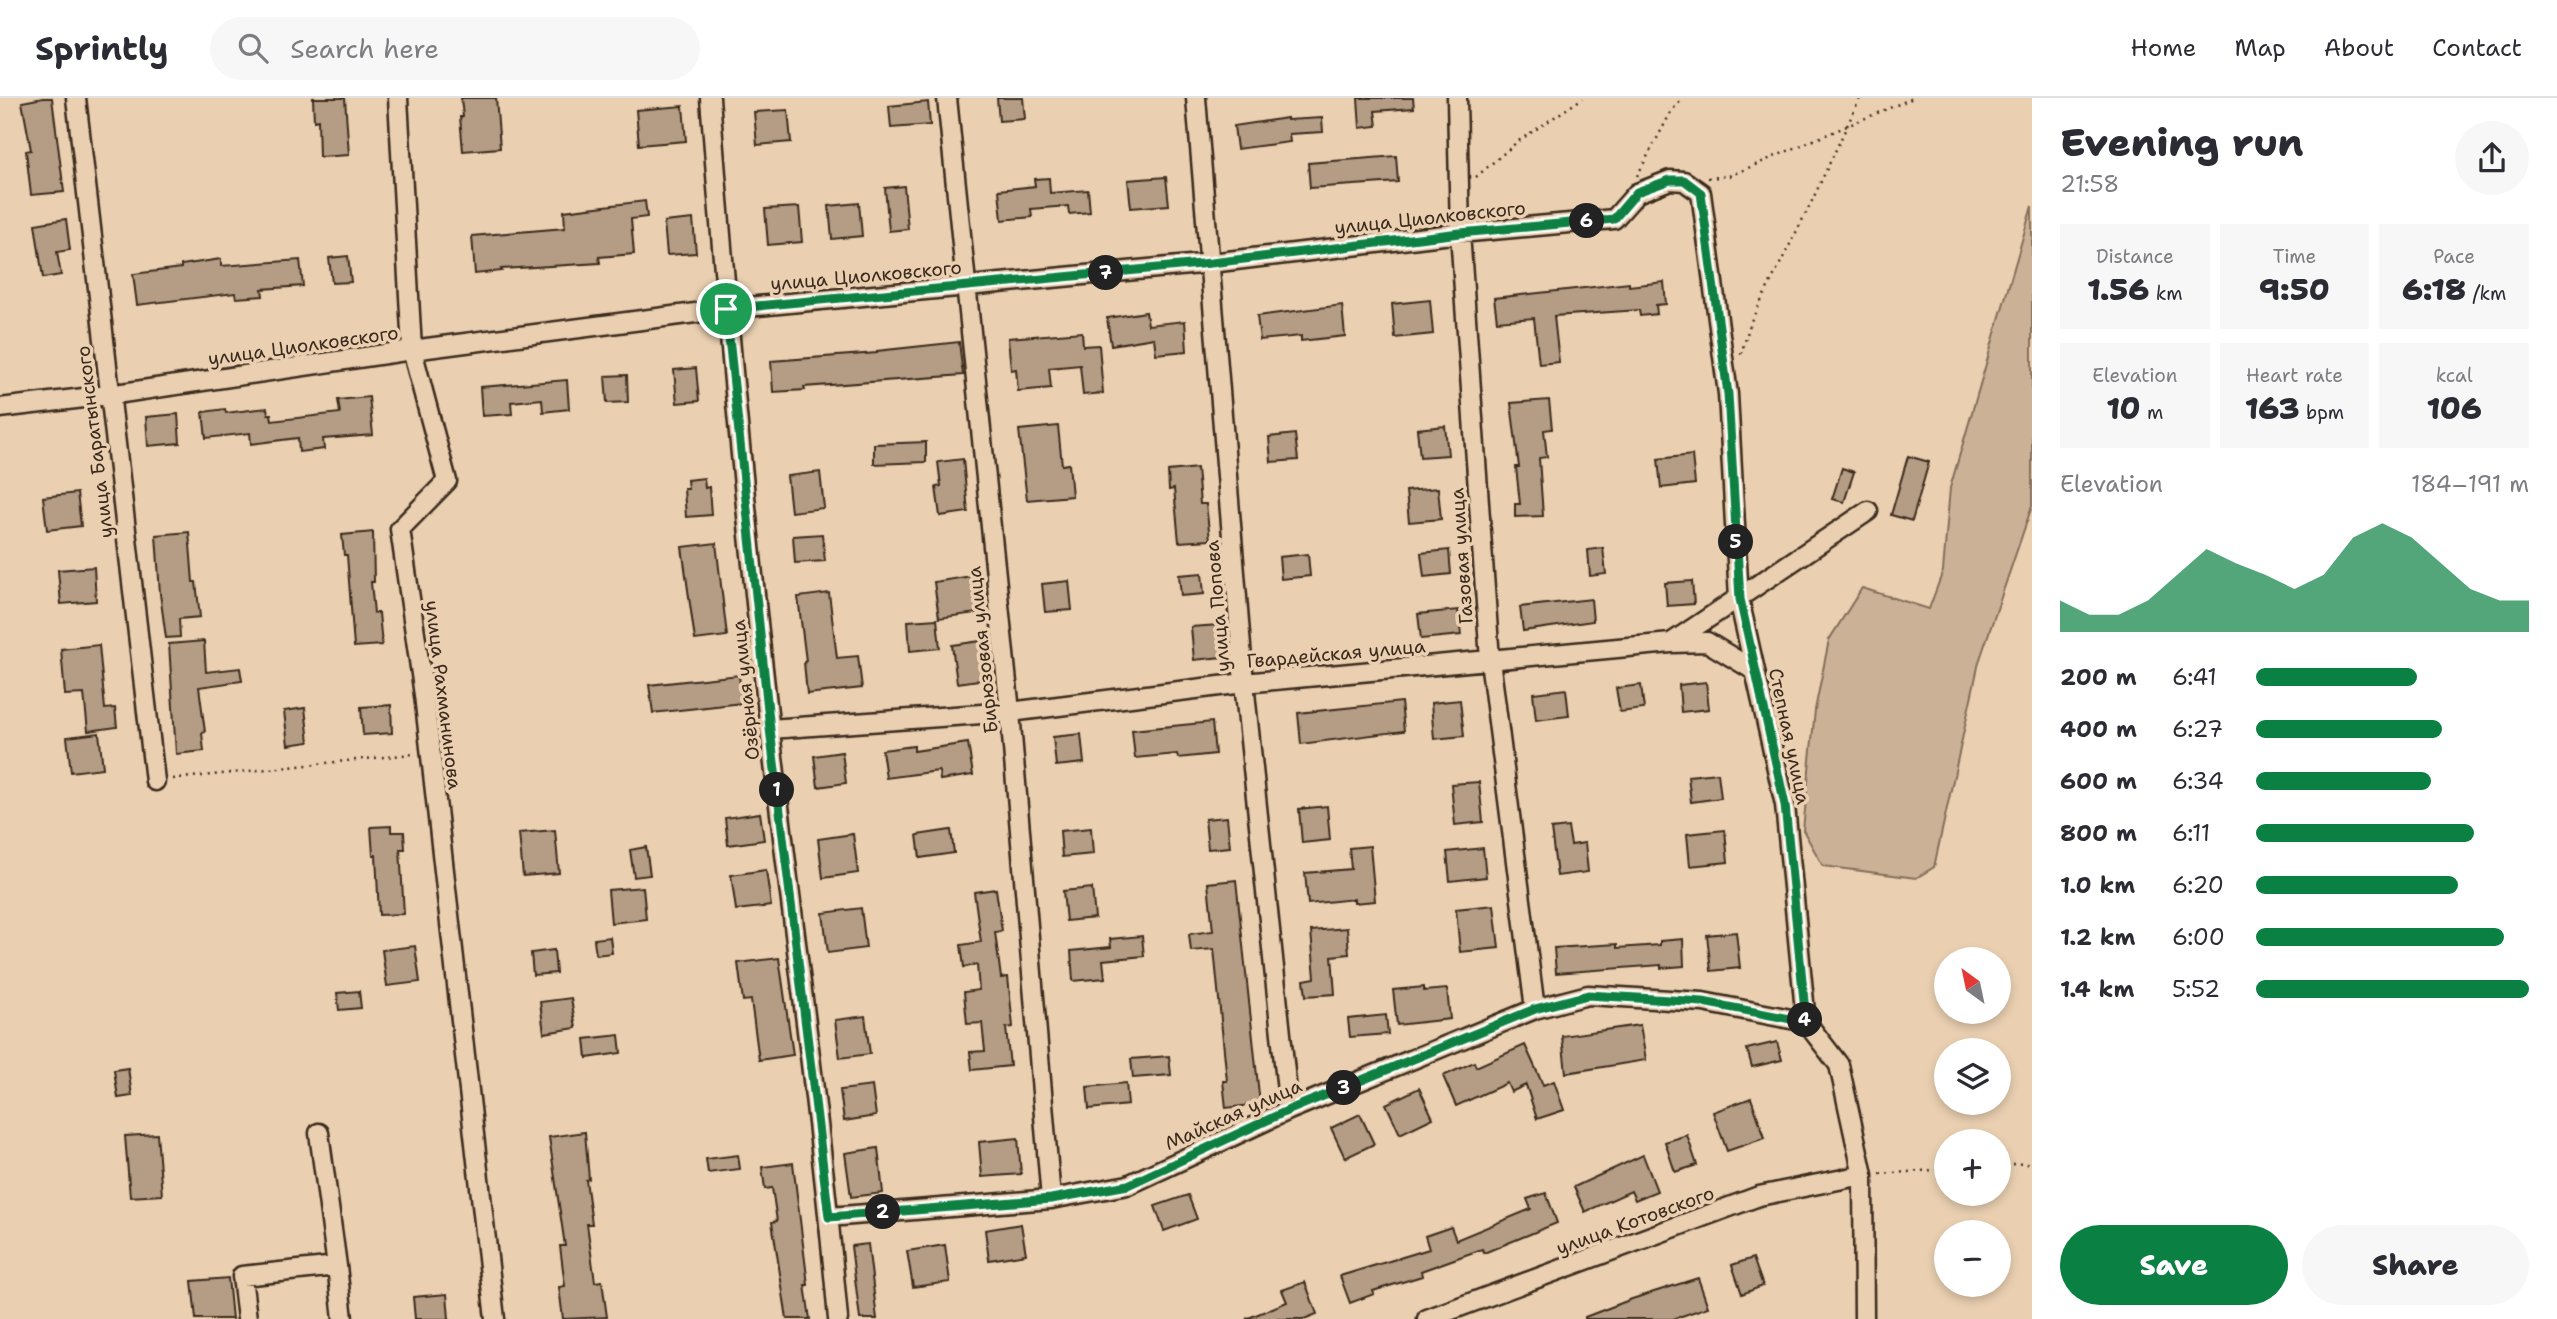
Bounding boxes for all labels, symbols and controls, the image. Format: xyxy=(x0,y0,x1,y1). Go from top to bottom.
search box xyxy=(210,17,700,80)
text: Sprintly xyxy=(35,26,168,71)
icon: search xyxy=(234,29,272,67)
text: Search here xyxy=(290,31,439,66)
text: Home xyxy=(2130,32,2196,64)
text: Map xyxy=(2234,32,2286,64)
text: About xyxy=(2324,32,2394,64)
text: Contact xyxy=(2432,32,2522,64)
text: Evening run xyxy=(2060,117,2303,168)
button: share xyxy=(2455,121,2529,195)
text: 21:58 xyxy=(2060,169,2119,199)
street label: улица Циолковского xyxy=(1333,195,1527,240)
pin: 6 xyxy=(1570,204,1604,238)
text: 6 xyxy=(1580,208,1593,233)
text: Distance xyxy=(2096,244,2174,269)
text: Time xyxy=(2273,244,2316,269)
text: Pace xyxy=(2433,244,2475,269)
street label: улица Циолковского xyxy=(769,255,963,296)
pin: 7 xyxy=(1088,256,1124,290)
text: 7 xyxy=(1099,260,1112,285)
text: 1.56 xyxy=(2087,269,2149,310)
text: 9:50 xyxy=(2259,269,2330,310)
text: 6:18 xyxy=(2402,269,2466,310)
pin xyxy=(696,279,756,339)
text: km xyxy=(2149,281,2183,306)
text: /km xyxy=(2466,281,2506,306)
icon: arrive xyxy=(707,290,745,328)
street label: улица Циолковского xyxy=(206,320,400,371)
street label: улица Баратынского xyxy=(70,344,119,540)
text: Elevation xyxy=(2092,363,2177,388)
text: Heart rate xyxy=(2246,363,2343,388)
text: kcal xyxy=(2436,363,2473,388)
text: 10 xyxy=(2106,388,2140,429)
text: 163 xyxy=(2245,388,2300,429)
text: 106 xyxy=(2427,388,2482,429)
text: m xyxy=(2140,400,2163,425)
text: bpm xyxy=(2300,400,2344,425)
text: Elevation xyxy=(2060,469,2163,499)
text: 184–191 m xyxy=(2411,469,2529,499)
street label: Газовая улица xyxy=(1444,487,1479,625)
pin: 5 xyxy=(1718,524,1754,560)
text: 5 xyxy=(1730,529,1741,554)
street label: улица Попова xyxy=(1199,539,1236,673)
street label: Бирюзовая улица xyxy=(961,565,1004,735)
street label: улица Рахманинова xyxy=(419,599,468,791)
street label: Озёрная улица xyxy=(726,618,765,762)
street label: Гвардейская улица xyxy=(1245,633,1427,674)
text: 200 m xyxy=(2060,662,2137,692)
text: 6:41 xyxy=(2172,662,2217,692)
street label: Степная улица xyxy=(1763,666,1816,807)
text: 400 m xyxy=(2060,714,2137,744)
text: 6:27 xyxy=(2172,714,2223,744)
text: 600 m xyxy=(2060,766,2137,796)
text: 6:34 xyxy=(2172,766,2224,796)
pin: 1 xyxy=(760,772,794,808)
text: 1 xyxy=(772,777,781,802)
text: 800 m xyxy=(2060,818,2137,848)
text: 6:11 xyxy=(2172,818,2210,848)
text: 1.0 km xyxy=(2060,870,2135,900)
text: 6:20 xyxy=(2172,870,2224,900)
text: 1.2 km xyxy=(2060,922,2136,952)
text: 6:00 xyxy=(2172,922,2225,952)
north arrow xyxy=(1934,947,2011,1024)
map controls xyxy=(1934,947,2011,1297)
text: 1.4 km xyxy=(2060,974,2134,1004)
text: 5:52 xyxy=(2172,974,2220,1004)
pin: 4 xyxy=(1787,1002,1822,1038)
text: 4 xyxy=(1798,1007,1811,1032)
button: layers xyxy=(1934,1038,2011,1115)
pin: 3 xyxy=(1326,1070,1362,1105)
street label: Майская улица xyxy=(1161,1073,1306,1156)
text: 3 xyxy=(1337,1075,1350,1100)
button: + xyxy=(1934,1129,2011,1206)
street label: улица Котовского xyxy=(1553,1180,1718,1261)
pin: 2 xyxy=(866,1194,900,1230)
text: 2 xyxy=(876,1199,889,1224)
button: − xyxy=(1934,1220,2011,1297)
button: Save xyxy=(2060,1225,2288,1305)
button: Share xyxy=(2302,1225,2529,1305)

